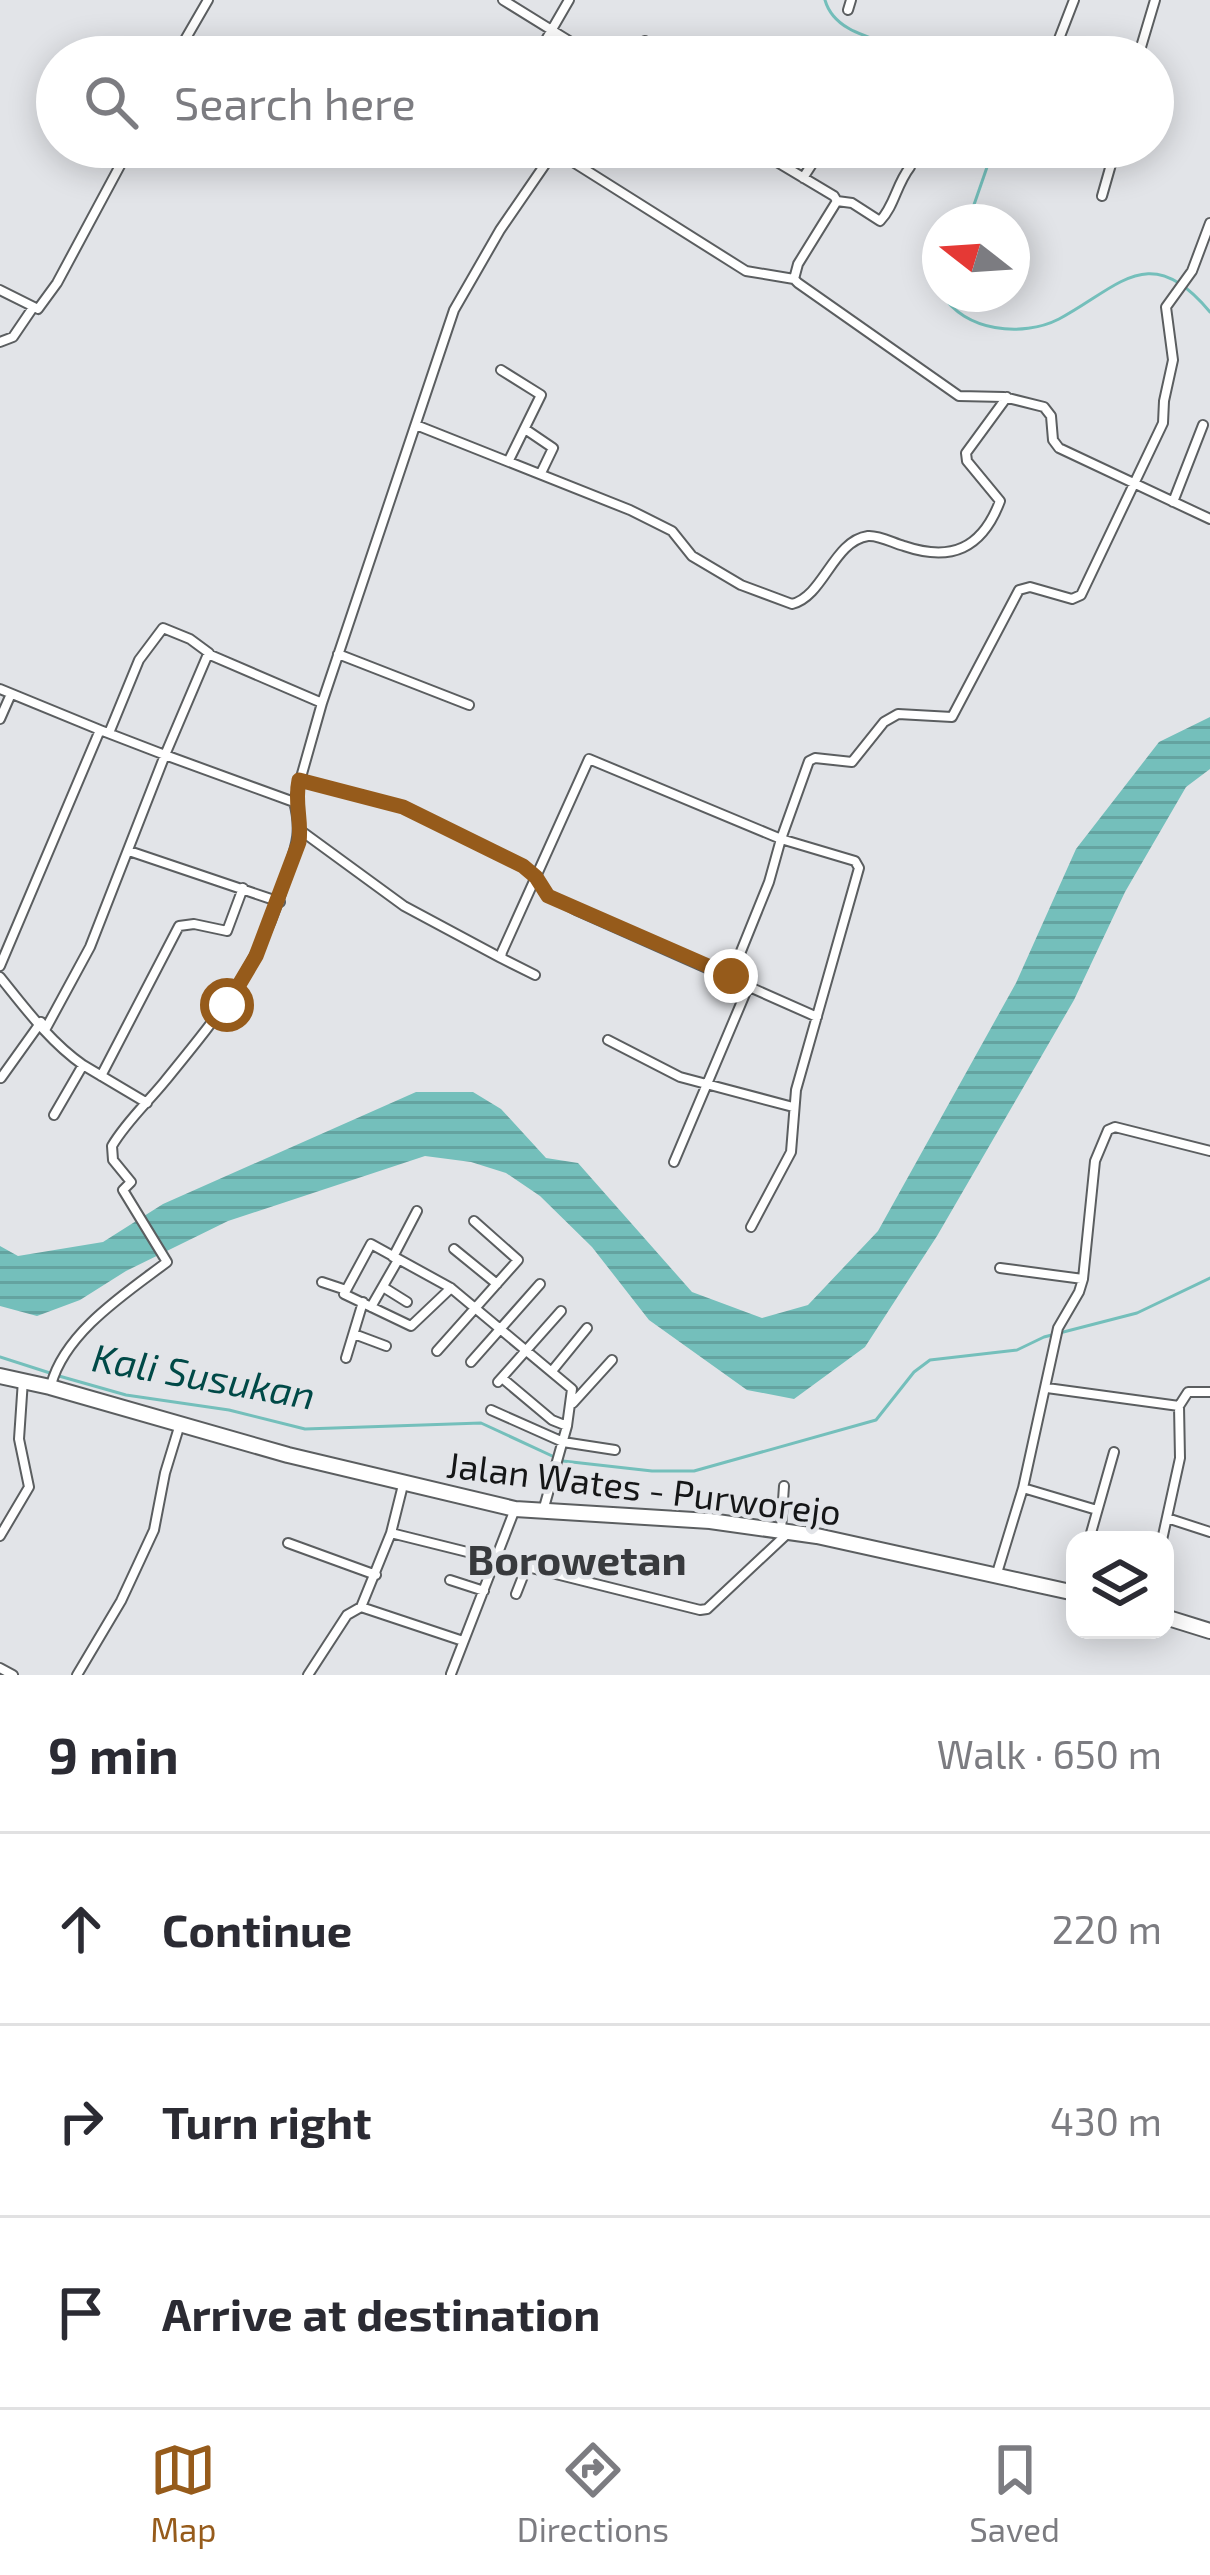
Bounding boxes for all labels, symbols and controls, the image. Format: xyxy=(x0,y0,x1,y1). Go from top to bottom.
search box xyxy=(36,36,1174,168)
icon: search xyxy=(78,69,144,135)
text: Search here xyxy=(174,75,416,129)
north arrow xyxy=(922,204,1030,312)
route end xyxy=(704,949,758,1003)
route start xyxy=(200,978,254,1032)
water label: Kali Susukan xyxy=(89,1332,319,1418)
street label: Jalan Wates - Purworejo xyxy=(444,1441,844,1533)
map controls xyxy=(1066,1531,1174,1639)
button: layers xyxy=(1066,1531,1174,1639)
district label: Borowetan xyxy=(467,1533,687,1583)
text: 9 min xyxy=(48,1723,179,1784)
text: Walk · 650 m xyxy=(937,1730,1162,1777)
icon: ahead xyxy=(48,1896,114,1962)
text: Continue xyxy=(162,1902,352,1956)
text: 220 m xyxy=(1052,1905,1162,1952)
icon: right xyxy=(48,2088,114,2154)
text: Turn right xyxy=(162,2094,371,2148)
text: 430 m xyxy=(1050,2097,1162,2144)
icon: arrive xyxy=(48,2280,114,2346)
text: Arrive at destination xyxy=(162,2286,600,2340)
tab: Map xyxy=(150,2437,216,2549)
tab: Directions xyxy=(517,2437,669,2549)
tab: Saved xyxy=(969,2437,1060,2549)

